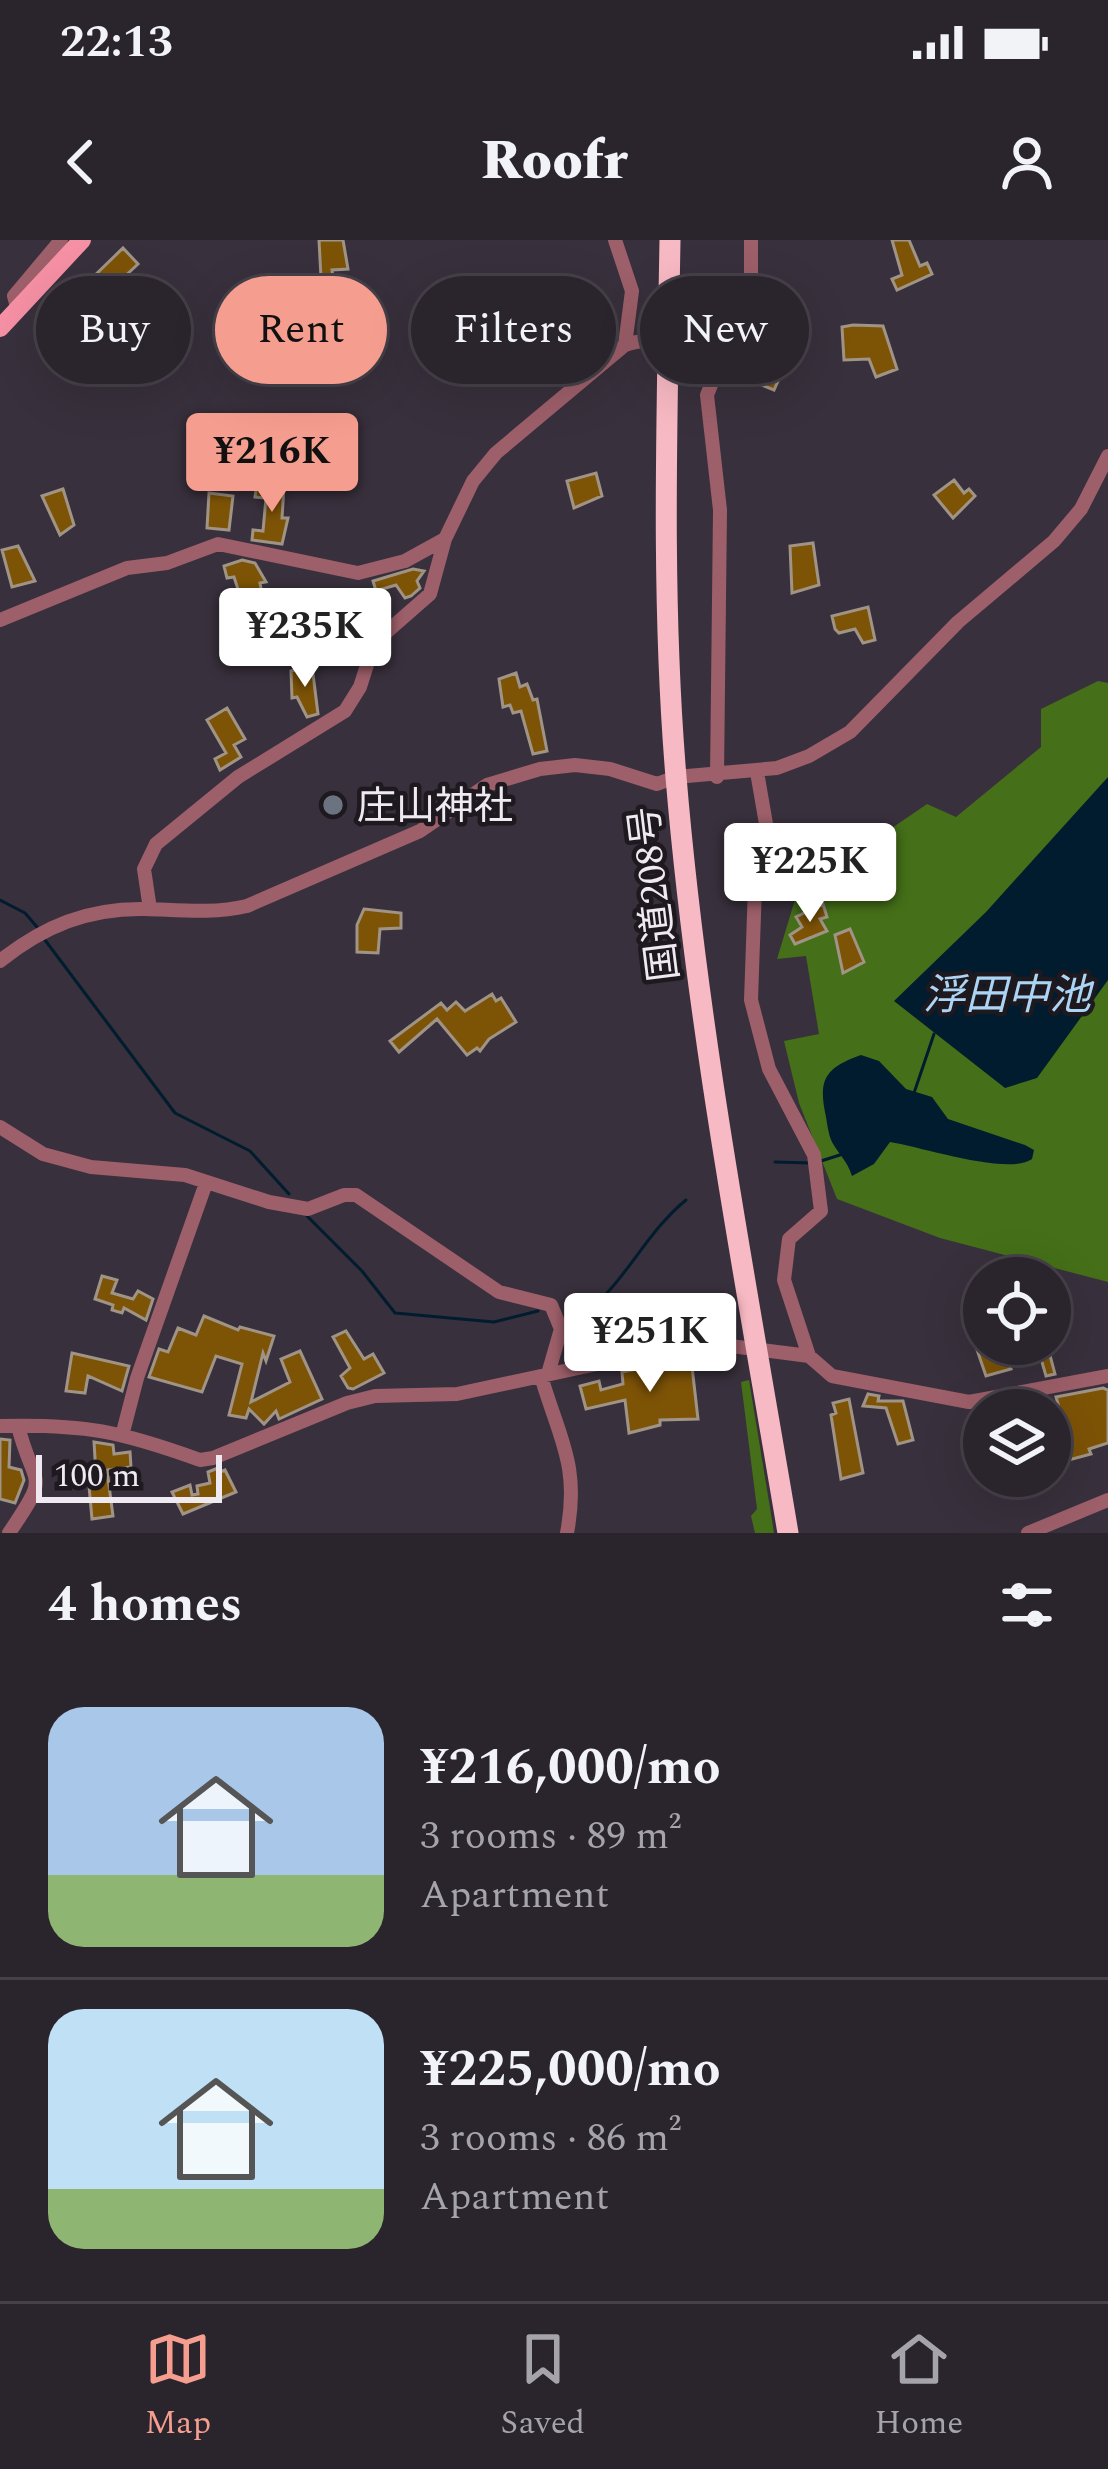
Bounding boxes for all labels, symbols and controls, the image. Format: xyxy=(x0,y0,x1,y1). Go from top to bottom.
text: 22:13 xyxy=(60,8,173,77)
text: Roofr xyxy=(481,121,627,203)
icon: back xyxy=(48,129,114,195)
icon: person xyxy=(994,129,1060,195)
chip: Buy xyxy=(36,276,191,384)
chip: Rent xyxy=(215,276,387,384)
chip: Filters xyxy=(411,276,616,384)
chip: New xyxy=(640,276,809,384)
pin: ¥216K xyxy=(188,413,356,515)
text: ¥216K xyxy=(213,422,331,481)
pin: ¥235K xyxy=(221,588,389,690)
text: ¥235K xyxy=(246,597,364,656)
place label: 庄山神社 xyxy=(357,778,513,837)
marker: 庄山神社 xyxy=(320,792,346,818)
street label: 国道208号 xyxy=(616,803,695,984)
pin: ¥225K xyxy=(726,823,894,925)
text: ¥225K xyxy=(751,832,869,891)
water label: 浮田中池 xyxy=(923,965,1095,1028)
map controls xyxy=(963,1257,1071,1497)
button: locate xyxy=(963,1257,1071,1365)
pin: ¥251K xyxy=(566,1293,734,1395)
text: ¥251K xyxy=(591,1302,709,1361)
button: layers xyxy=(963,1389,1071,1497)
scale bar xyxy=(36,1449,222,1502)
text: 100 m xyxy=(54,1451,140,1501)
text: 4 homes xyxy=(48,1566,242,1644)
icon: filters xyxy=(994,1572,1060,1638)
text: ¥216,000/mo xyxy=(420,1729,721,1807)
icon: home xyxy=(144,1755,288,1899)
text: 3 rooms · 89 m² xyxy=(420,1807,681,1866)
text: Apartment xyxy=(420,1866,609,1925)
text: ¥225,000/mo xyxy=(420,2031,721,2109)
icon: home xyxy=(144,2057,288,2201)
text: 3 rooms · 86 m² xyxy=(420,2109,681,2168)
text: Apartment xyxy=(420,2168,609,2227)
tab: Map xyxy=(145,2326,211,2448)
tab: Saved xyxy=(500,2326,585,2448)
tab: Home xyxy=(874,2326,963,2448)

